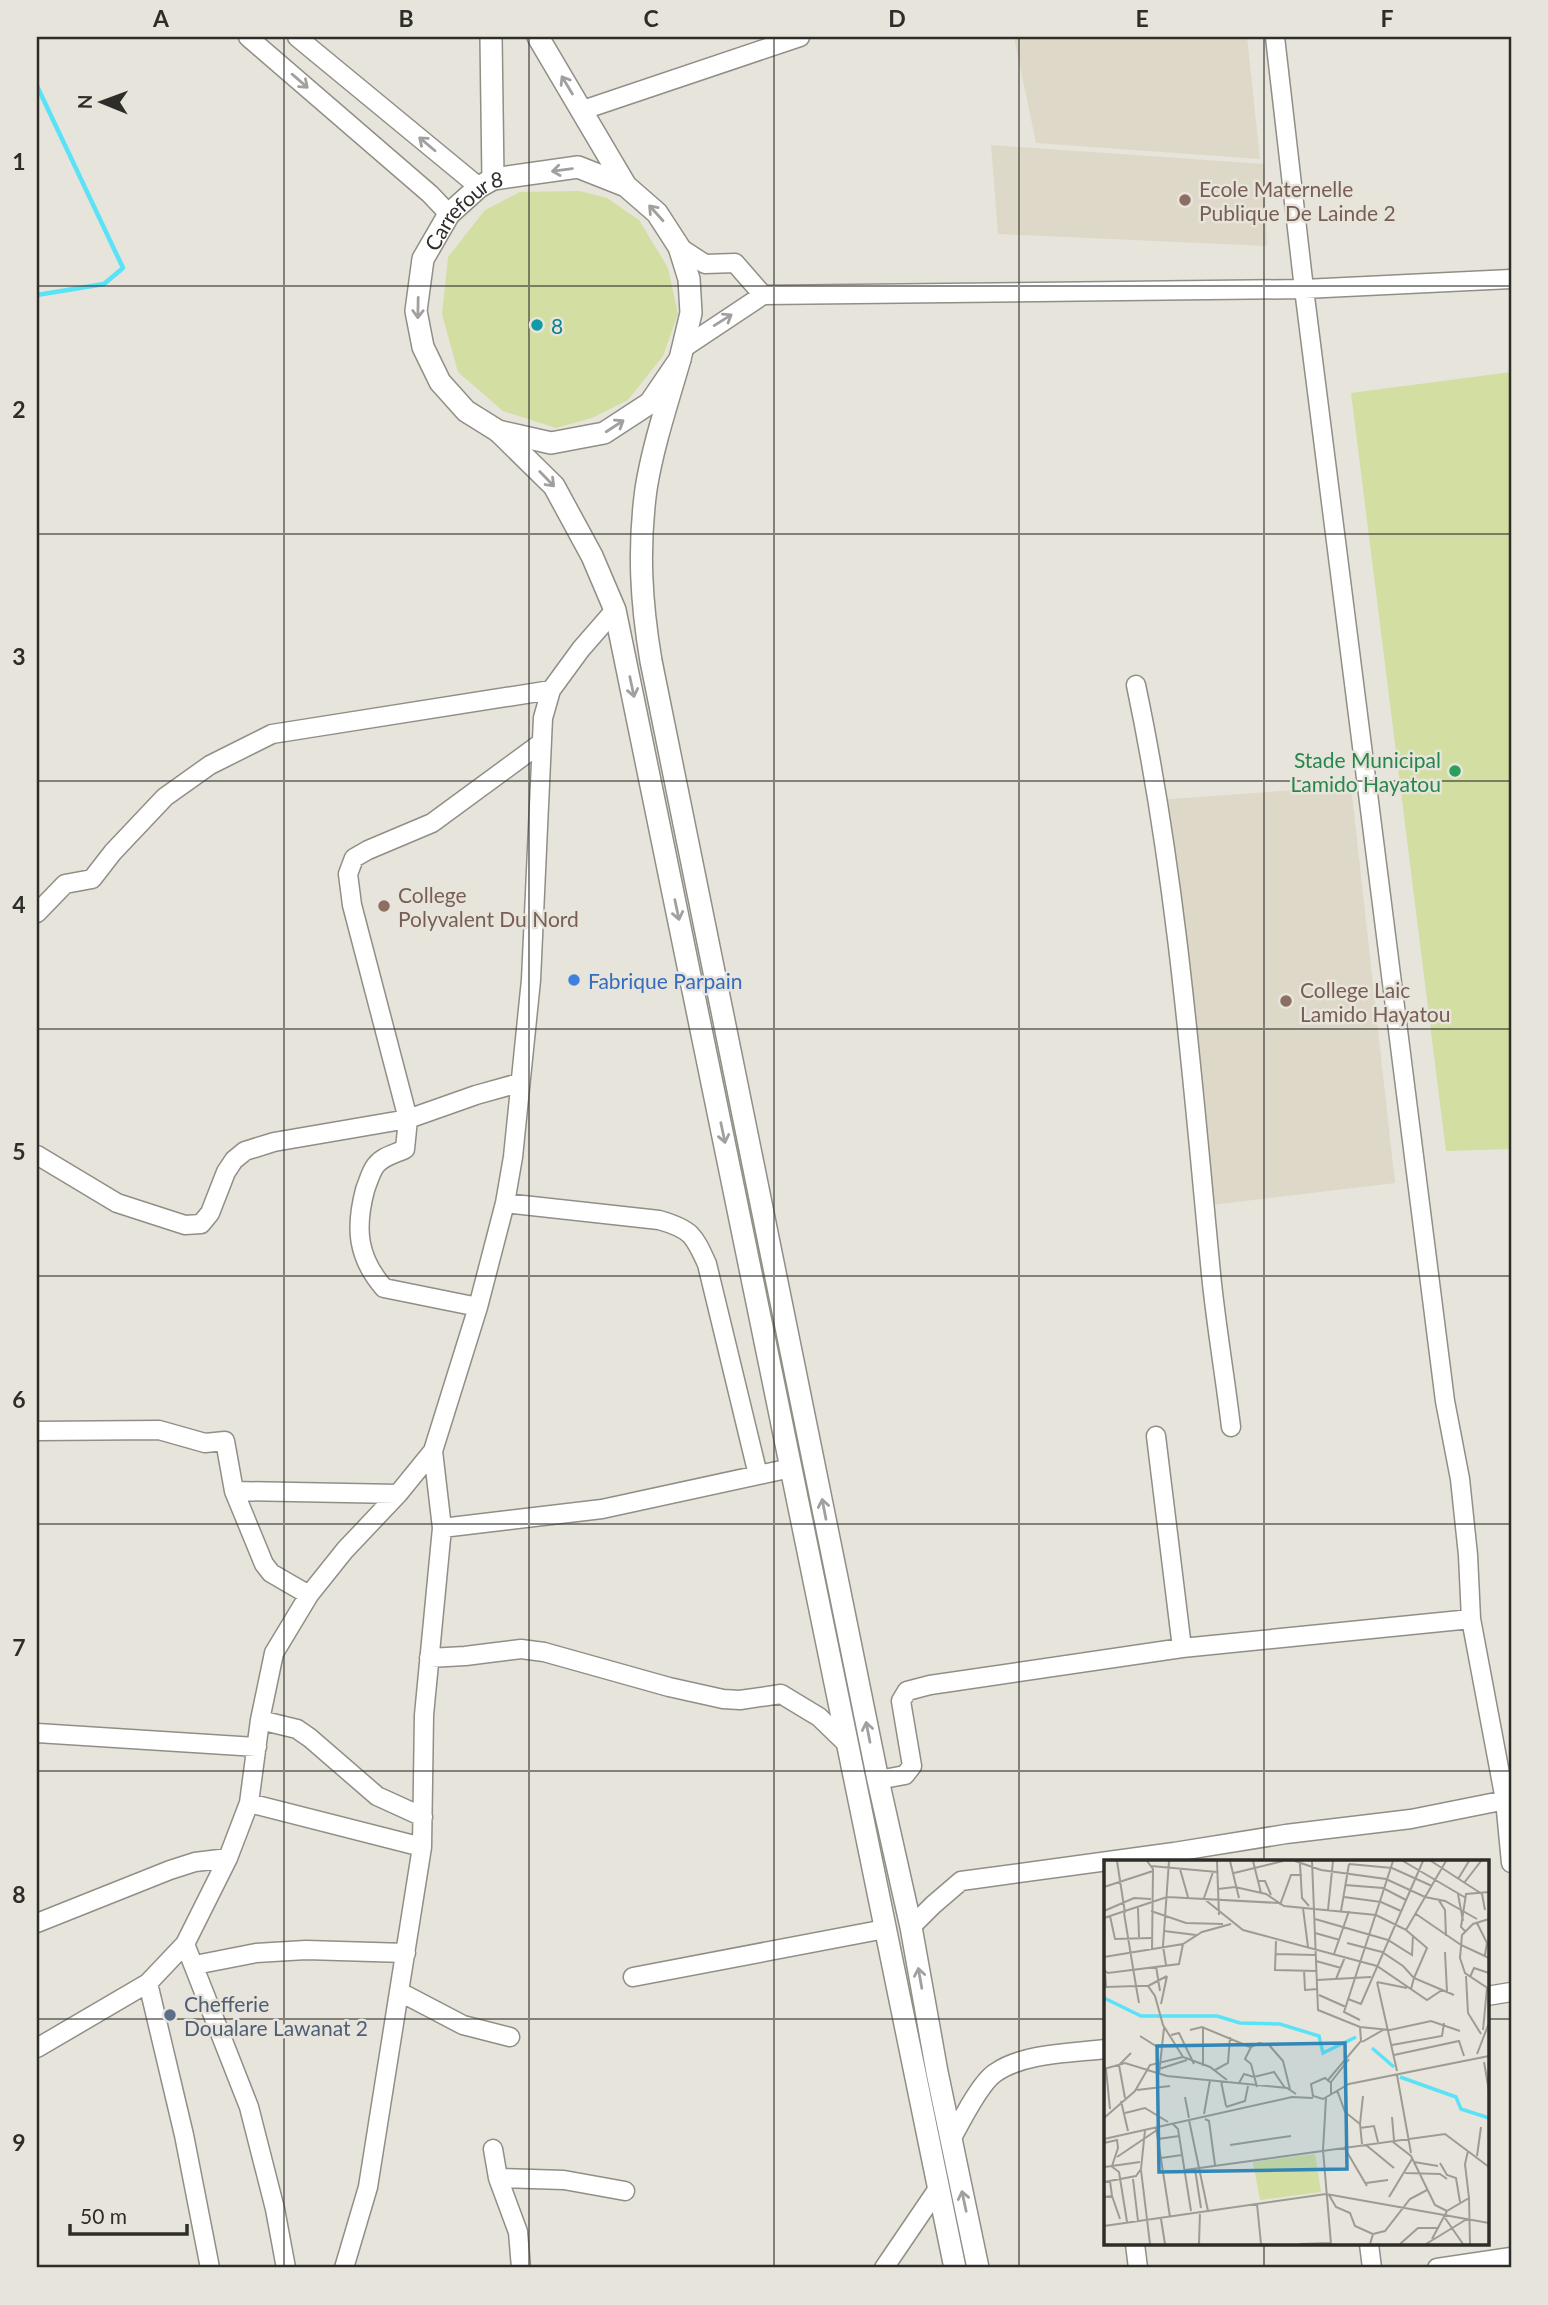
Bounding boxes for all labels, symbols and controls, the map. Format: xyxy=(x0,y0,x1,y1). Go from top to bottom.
text: A xyxy=(152,4,170,32)
text: B xyxy=(398,4,414,32)
text: C xyxy=(643,4,659,32)
text: D xyxy=(888,4,906,32)
text: E xyxy=(1135,4,1149,32)
text: F xyxy=(1380,4,1394,32)
north arrow xyxy=(66,66,136,136)
one-way arrow xyxy=(290,73,308,89)
one-way arrow xyxy=(560,75,574,95)
text: N xyxy=(73,94,96,109)
one-way arrow xyxy=(418,136,436,152)
text: 1 xyxy=(12,147,26,175)
one-way arrow xyxy=(551,163,574,176)
street label: Carrefour 8 xyxy=(418,165,504,255)
place label: Ecole Maternelle Publique De Lainde 2 xyxy=(1199,176,1396,225)
marker: Ecole Maternelle Publique De Lainde 2 xyxy=(1177,192,1193,208)
one-way arrow xyxy=(647,205,664,222)
one-way arrow xyxy=(411,296,425,319)
place label: 8 xyxy=(551,313,563,338)
one-way arrow xyxy=(713,313,733,327)
marker: 8 xyxy=(529,317,545,333)
text: 2 xyxy=(12,395,26,423)
one-way arrow xyxy=(605,419,624,433)
one-way arrow xyxy=(538,470,555,487)
text: 3 xyxy=(12,642,26,670)
one-way arrow xyxy=(625,675,639,698)
place label: Stade Municipal Lamido Hayatou xyxy=(1291,747,1441,796)
marker: Stade Municipal Lamido Hayatou xyxy=(1447,763,1463,779)
place label: College Polyvalent Du Nord xyxy=(398,882,579,931)
text: 4 xyxy=(12,890,26,918)
marker: College Polyvalent Du Nord xyxy=(376,898,392,914)
one-way arrow xyxy=(671,898,685,921)
place label: Fabrique Parpain xyxy=(588,968,743,993)
marker: Fabrique Parpain xyxy=(566,972,582,988)
place label: College Laic Lamido Hayatou xyxy=(1300,977,1451,1026)
marker: College Laic Lamido Hayatou xyxy=(1278,993,1294,1009)
one-way arrow xyxy=(716,1121,730,1144)
text: 5 xyxy=(12,1137,26,1165)
text: 6 xyxy=(12,1385,26,1413)
one-way arrow xyxy=(816,1498,830,1521)
text: 7 xyxy=(12,1633,26,1661)
one-way arrow xyxy=(861,1721,875,1744)
inset map xyxy=(1104,1860,1488,2246)
text: 8 xyxy=(12,1880,26,1908)
one-way arrow xyxy=(913,1967,926,1990)
place label: Chefferie Doualare Lawanat 2 xyxy=(184,1991,368,2040)
marker: Chefferie Doualare Lawanat 2 xyxy=(162,2007,178,2023)
text: 9 xyxy=(12,2128,26,2156)
one-way arrow xyxy=(957,2190,971,2213)
scale bar xyxy=(70,2193,187,2237)
text: 50 m xyxy=(80,2203,127,2228)

